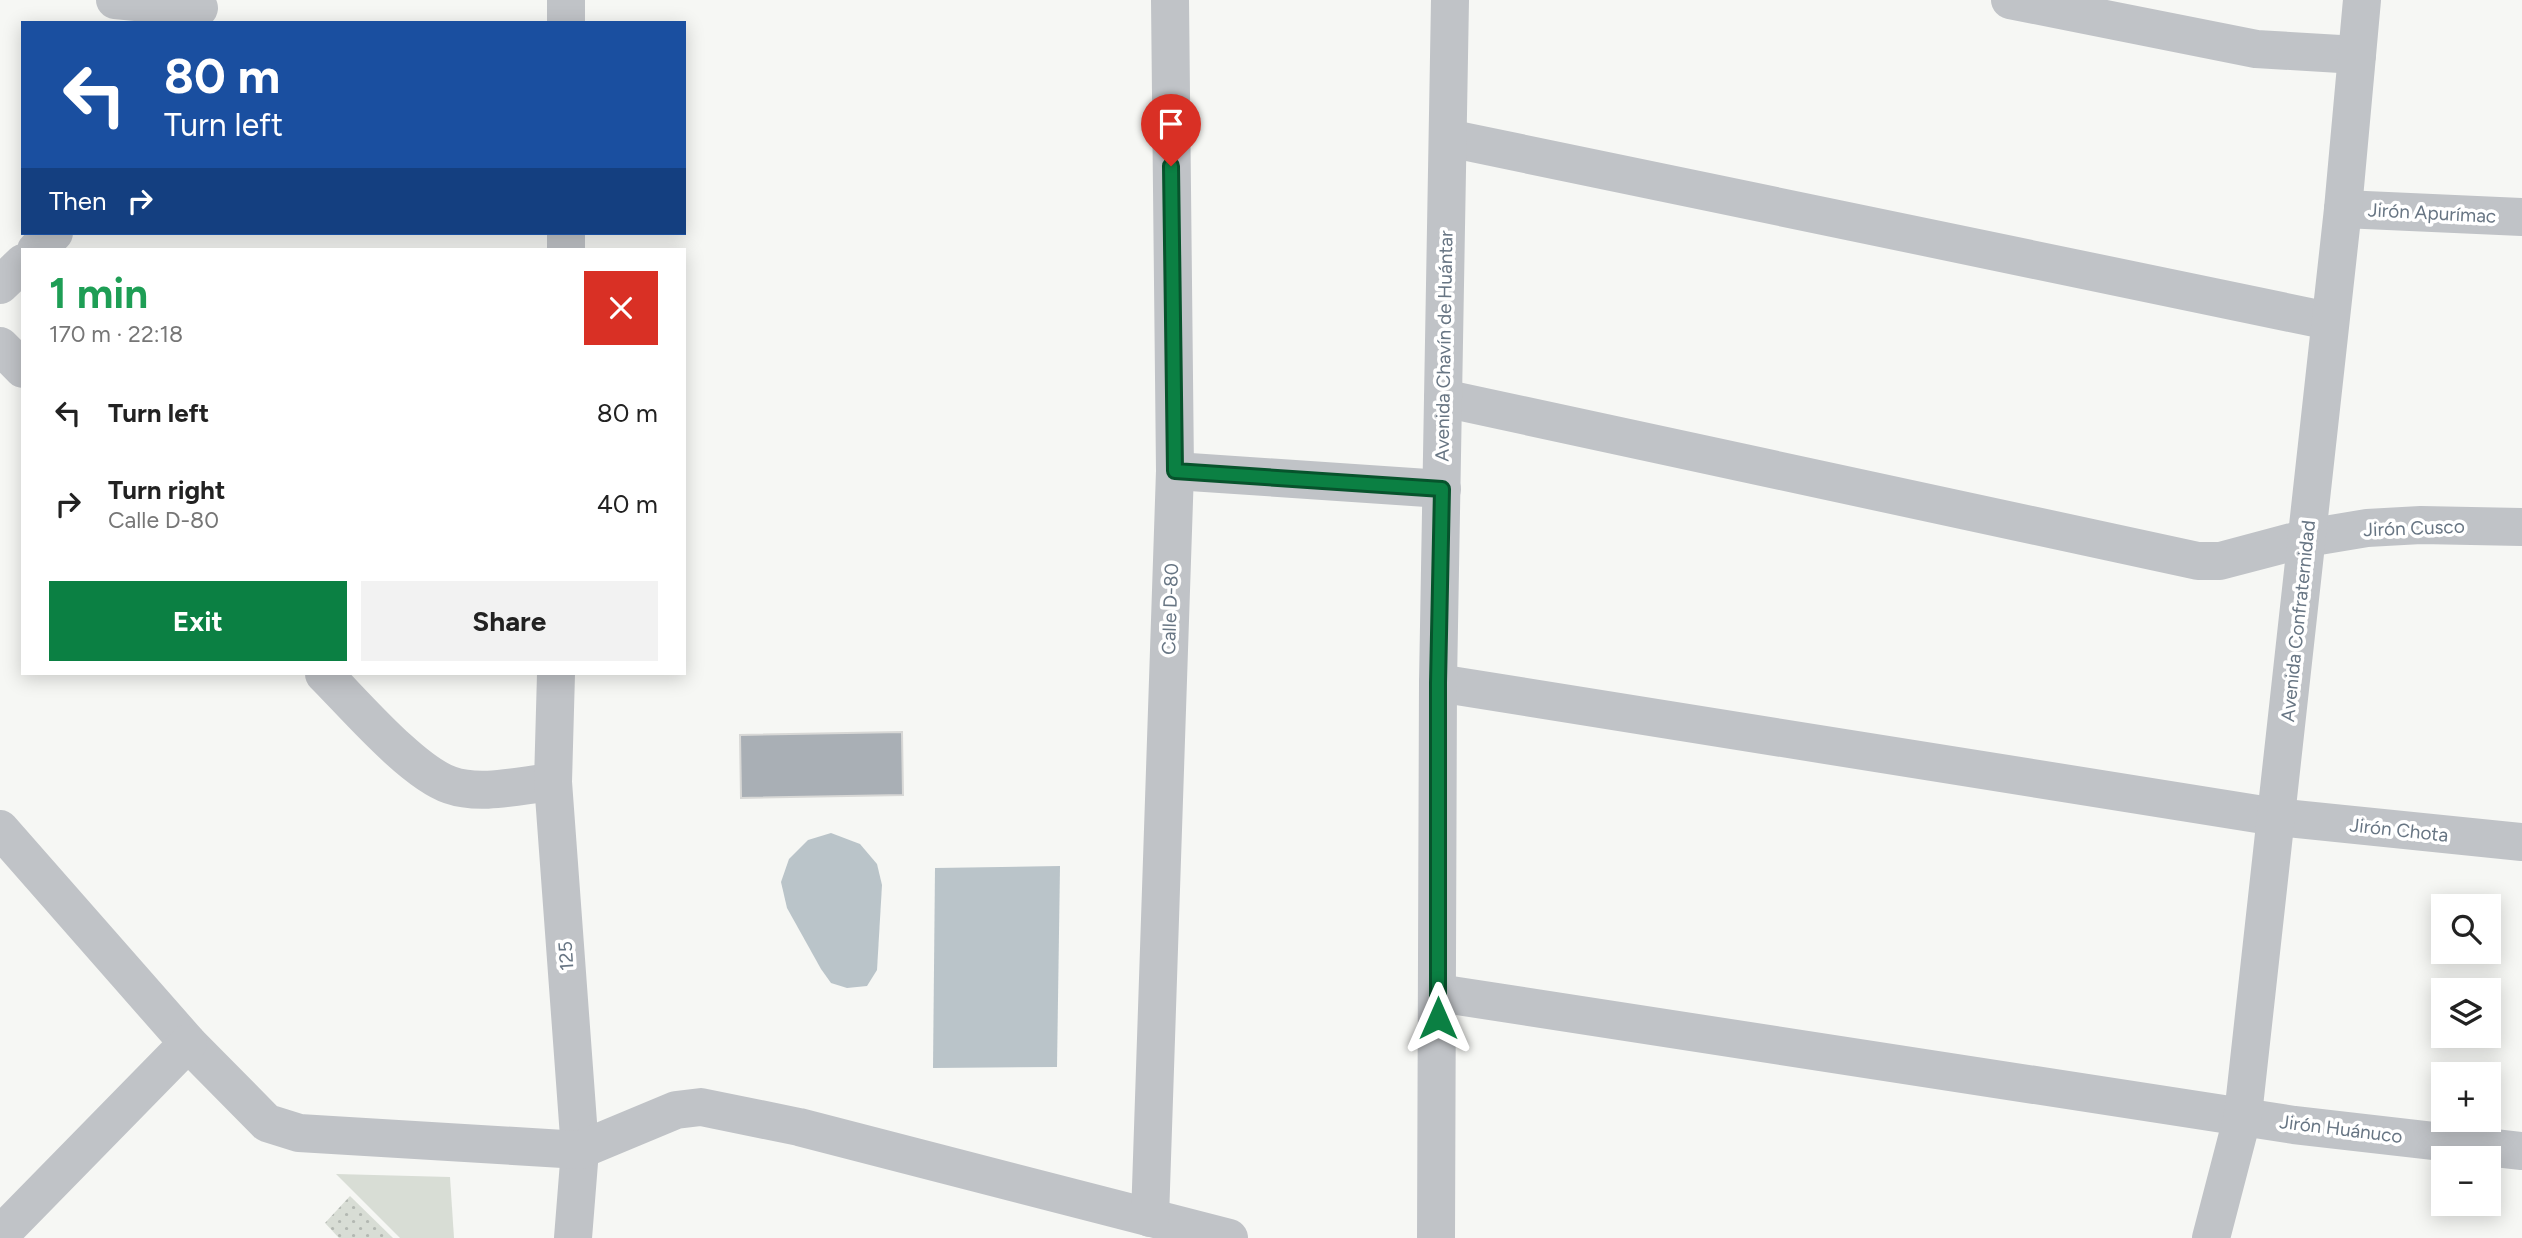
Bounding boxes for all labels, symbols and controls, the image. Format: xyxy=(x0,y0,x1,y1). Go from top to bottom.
text: 80 m xyxy=(164,46,280,105)
icon: left xyxy=(49,49,140,140)
pin xyxy=(1141,94,1201,166)
icon: arrive xyxy=(1152,105,1190,143)
text: Turn left xyxy=(164,106,283,144)
icon: right xyxy=(121,182,159,220)
text: Then xyxy=(49,185,107,217)
street label: Jirón Apurímac xyxy=(2367,198,2497,228)
street label: Avenida Chavín de Huántar xyxy=(1430,230,1458,462)
text: 1 min xyxy=(49,268,148,319)
button: close xyxy=(584,271,658,345)
text: 170 m · 22:18 xyxy=(49,320,183,348)
icon: left xyxy=(49,394,87,432)
text: Turn left xyxy=(108,397,209,429)
text: 80 m xyxy=(597,397,658,429)
text: Turn right xyxy=(108,474,225,506)
icon: right xyxy=(49,485,87,523)
text: 40 m xyxy=(597,488,658,520)
text: Calle D-80 xyxy=(108,506,219,534)
street label: Jirón Cusco xyxy=(2363,515,2465,541)
street label: Avenida Confraternidad xyxy=(2276,519,2320,723)
street label: Calle D-80 xyxy=(1157,563,1183,655)
button: Exit xyxy=(49,581,347,661)
button: Share xyxy=(361,581,658,661)
street label: Jirón Chota xyxy=(2349,813,2449,847)
map controls xyxy=(2431,894,2501,1216)
button: search xyxy=(2431,894,2501,964)
street label: 125 xyxy=(553,940,578,971)
button: layers xyxy=(2431,978,2501,1048)
position arrow xyxy=(1401,981,1475,1055)
button: + xyxy=(2431,1062,2501,1132)
street label: Jirón Huánuco xyxy=(2278,1110,2404,1148)
button: − xyxy=(2431,1146,2501,1216)

